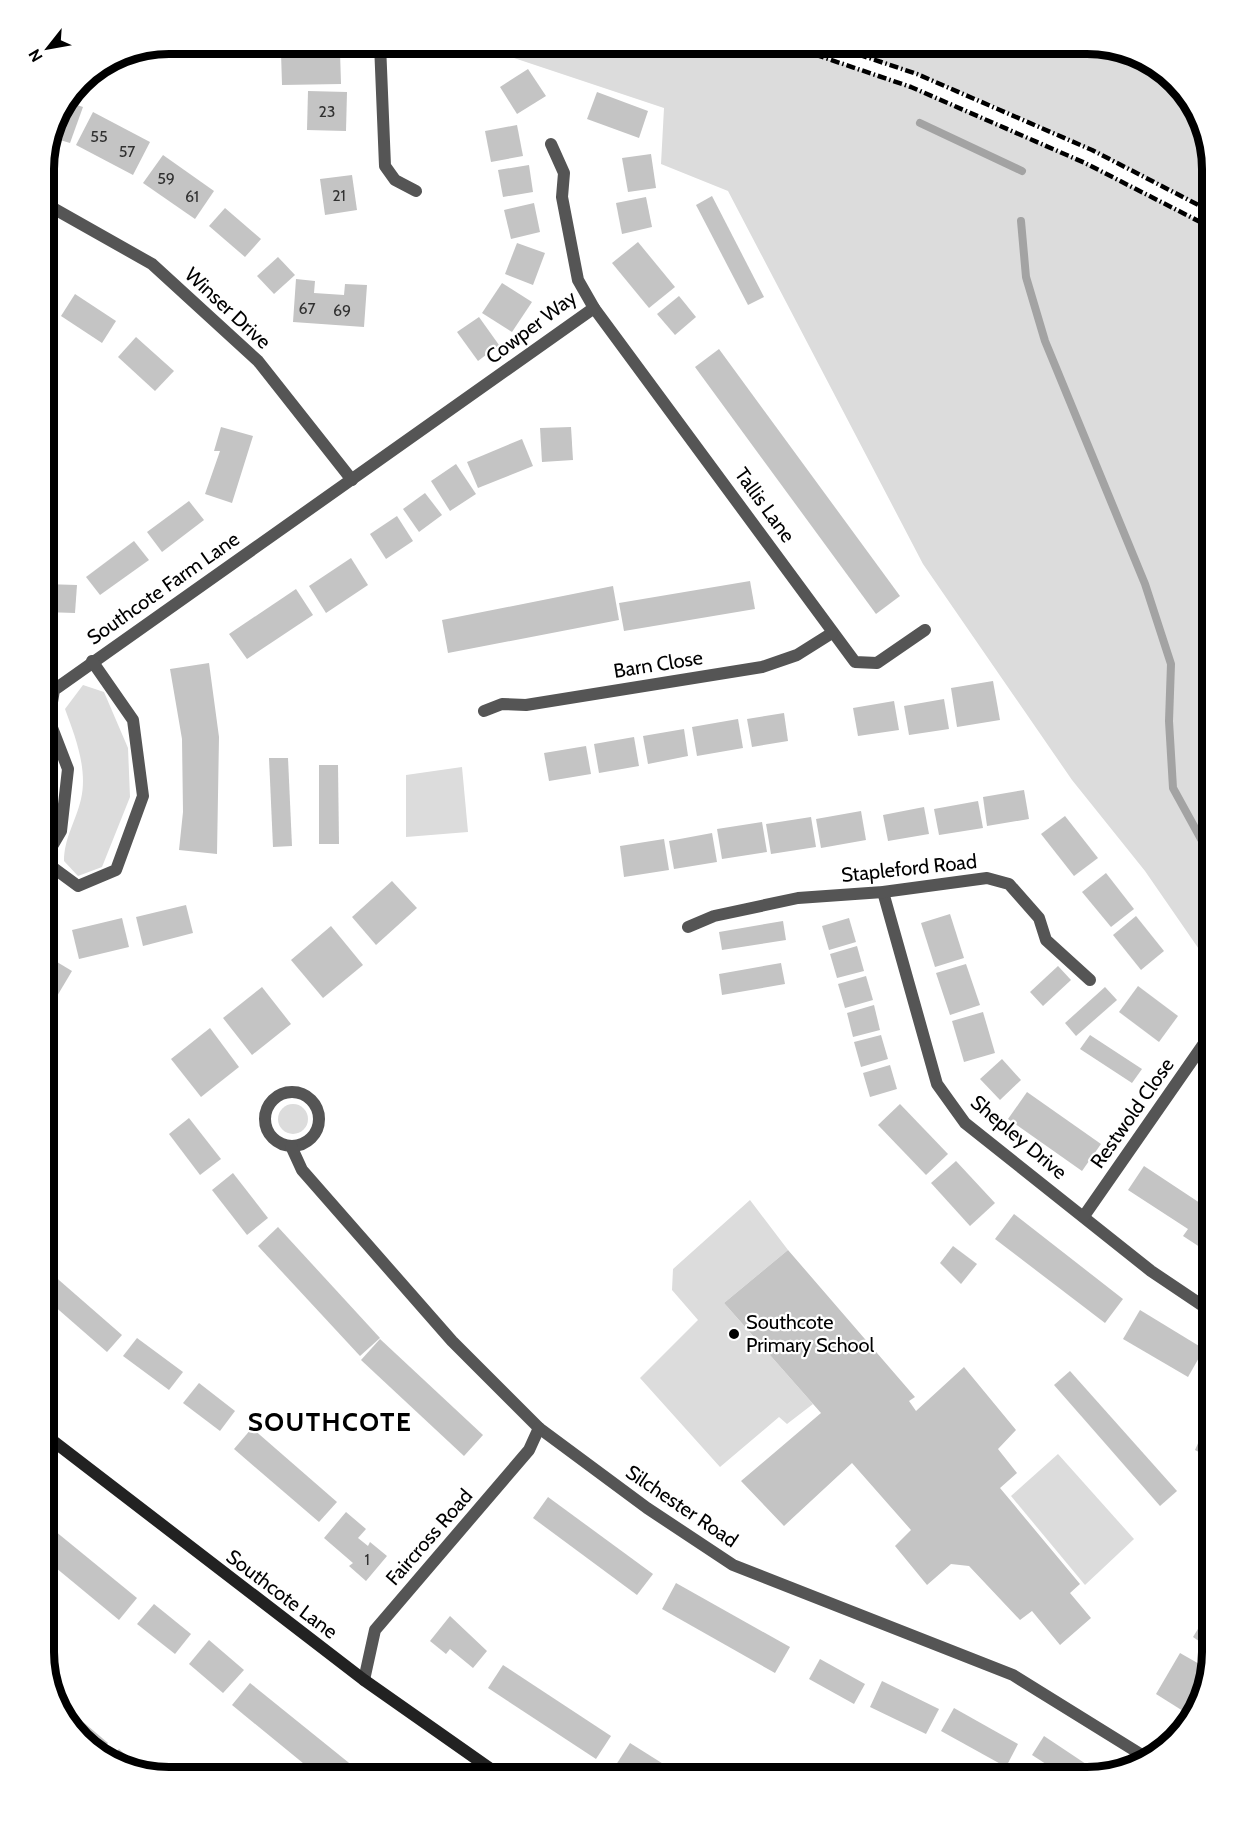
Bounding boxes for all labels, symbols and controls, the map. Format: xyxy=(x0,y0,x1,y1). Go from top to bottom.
north arrow xyxy=(18,18,78,78)
text: N xyxy=(25,46,47,65)
house number: 23 xyxy=(318,102,336,121)
house number: 55 xyxy=(90,127,108,146)
house number: 57 xyxy=(119,142,135,161)
house number: 59 xyxy=(157,169,175,188)
house number: 21 xyxy=(332,186,346,205)
house number: 61 xyxy=(185,187,199,206)
street label: Winser Drive xyxy=(180,262,276,354)
street label: Cowper Way xyxy=(481,285,581,369)
house number: 67 xyxy=(298,299,316,318)
house number: 69 xyxy=(333,301,351,320)
street label: Tallis Lane xyxy=(730,463,800,547)
street label: Southcote Farm Lane xyxy=(82,526,244,650)
street label: Barn Close xyxy=(612,645,704,683)
street label: Stapleford Road xyxy=(840,849,978,887)
street label: Restwold Close xyxy=(1085,1053,1179,1173)
street label: Shepley Drive xyxy=(966,1090,1072,1184)
place label: Southcote Primary School xyxy=(746,1310,874,1357)
marker: Southcote Primary School xyxy=(727,1327,741,1341)
district label: SOUTHCOTE xyxy=(248,1406,412,1438)
street label: Silchester Road xyxy=(621,1460,743,1552)
street label: Faircross Road xyxy=(381,1484,477,1590)
street label: Southcote Lane xyxy=(222,1544,342,1644)
house number: 1 xyxy=(364,1550,370,1569)

